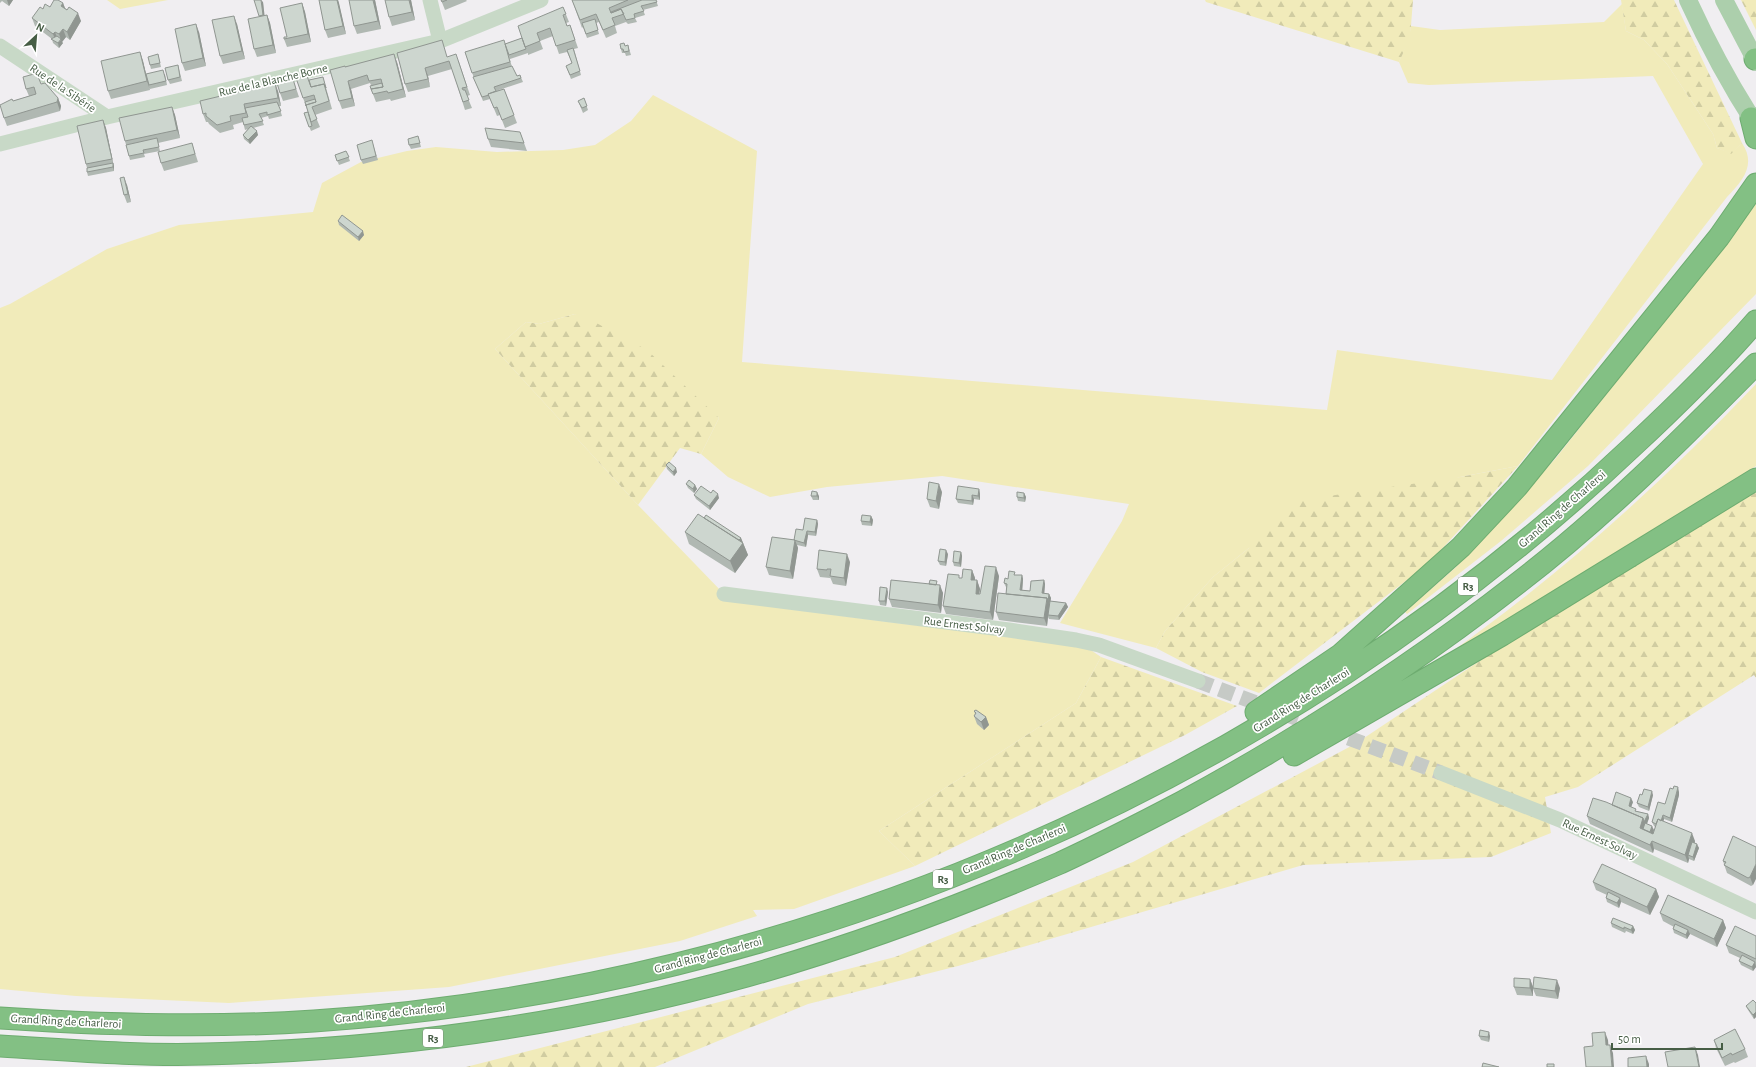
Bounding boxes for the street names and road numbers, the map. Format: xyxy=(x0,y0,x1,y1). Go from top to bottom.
street label: Rue de la Sibérie xyxy=(28,62,98,114)
street label: Rue de la Blanche Borne xyxy=(217,62,329,98)
street label: Grand Ring de Charleroi xyxy=(1516,468,1608,550)
road number: R3 xyxy=(1458,577,1478,595)
street label: Rue Ernest Solvay xyxy=(923,614,1005,637)
street label: Grand Ring de Charleroi xyxy=(1251,666,1351,734)
street label: Rue Ernest Solvay xyxy=(1560,816,1639,863)
street label: Grand Ring de Charleroi xyxy=(961,822,1067,876)
road number: R3 xyxy=(933,870,953,888)
street label: Grand Ring de Charleroi xyxy=(653,935,763,975)
street label: Grand Ring de Charleroi xyxy=(334,1001,446,1025)
street label: Grand Ring de Charleroi xyxy=(10,1012,122,1030)
road number: R3 xyxy=(423,1029,443,1047)

